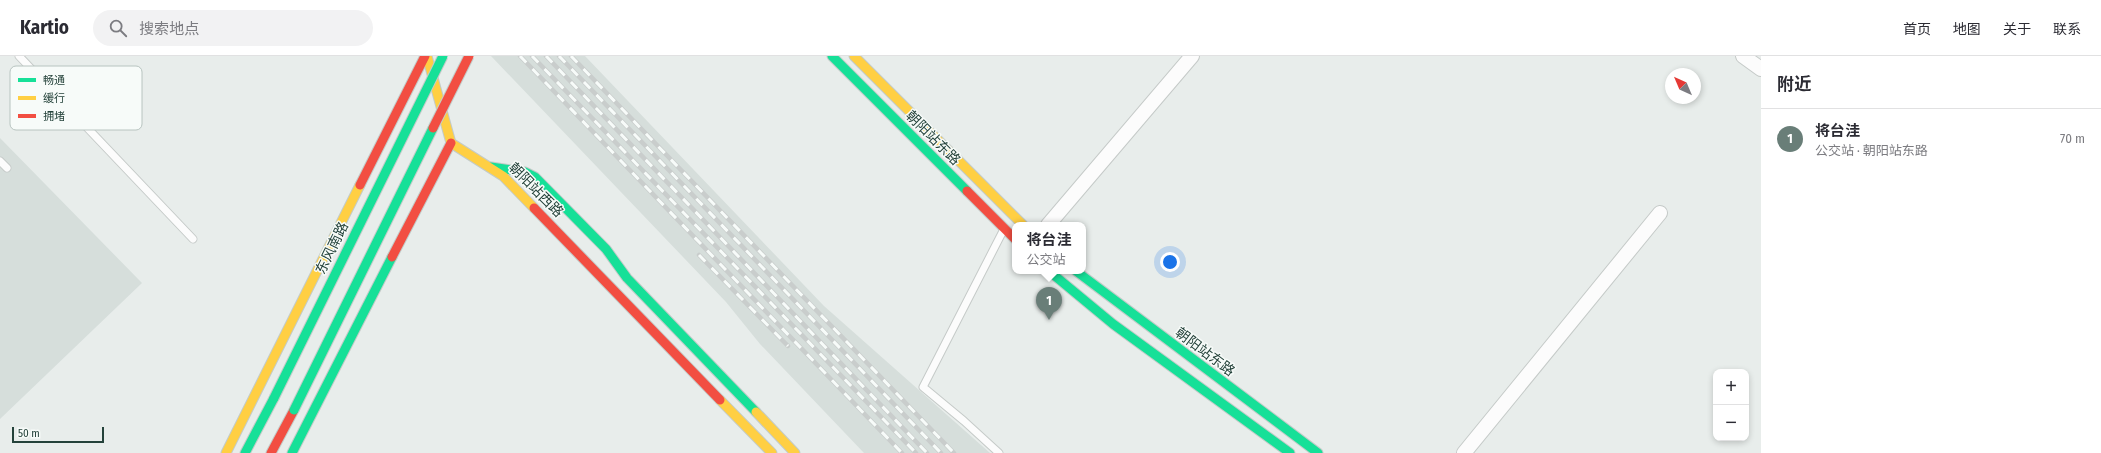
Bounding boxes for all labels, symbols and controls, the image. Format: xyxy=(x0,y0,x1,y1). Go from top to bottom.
search box xyxy=(93,10,373,46)
text: Kartio xyxy=(20,16,69,39)
icon: search xyxy=(107,17,129,39)
text: 搜索地点 xyxy=(139,20,199,38)
text: 首页 xyxy=(1903,21,1931,38)
text: 地图 xyxy=(1953,21,1981,38)
text: 关于 xyxy=(2003,21,2031,38)
text: 联系 xyxy=(2053,21,2081,38)
legend xyxy=(10,66,142,130)
north arrow xyxy=(1665,68,1701,104)
text: 畅通 xyxy=(43,74,65,87)
text: 附近 xyxy=(1777,74,1811,95)
text: 缓行 xyxy=(43,92,65,105)
street label: 朝阳站东路 xyxy=(902,107,964,169)
text: 拥堵 xyxy=(43,110,65,123)
text: 将台洼 xyxy=(1815,122,1860,140)
text: 1 xyxy=(1787,131,1793,146)
text: 70 m xyxy=(2060,131,2085,146)
text: 公交站 · 朝阳站东路 xyxy=(1815,143,1928,158)
street label: 朝阳站西路 xyxy=(505,159,567,221)
street label: 东风南路 xyxy=(312,219,352,277)
popup xyxy=(1012,222,1086,274)
text: 将台洼 xyxy=(1026,231,1072,249)
text: 公交站 xyxy=(1026,252,1066,267)
your location xyxy=(1160,252,1180,272)
pin: 1 xyxy=(1036,287,1062,320)
street label: 朝阳站东路 xyxy=(1172,324,1238,380)
map controls xyxy=(1713,369,1749,441)
button: + xyxy=(1713,369,1749,405)
button: − xyxy=(1713,405,1749,441)
scale bar xyxy=(12,425,104,444)
text: 50 m xyxy=(18,427,40,440)

